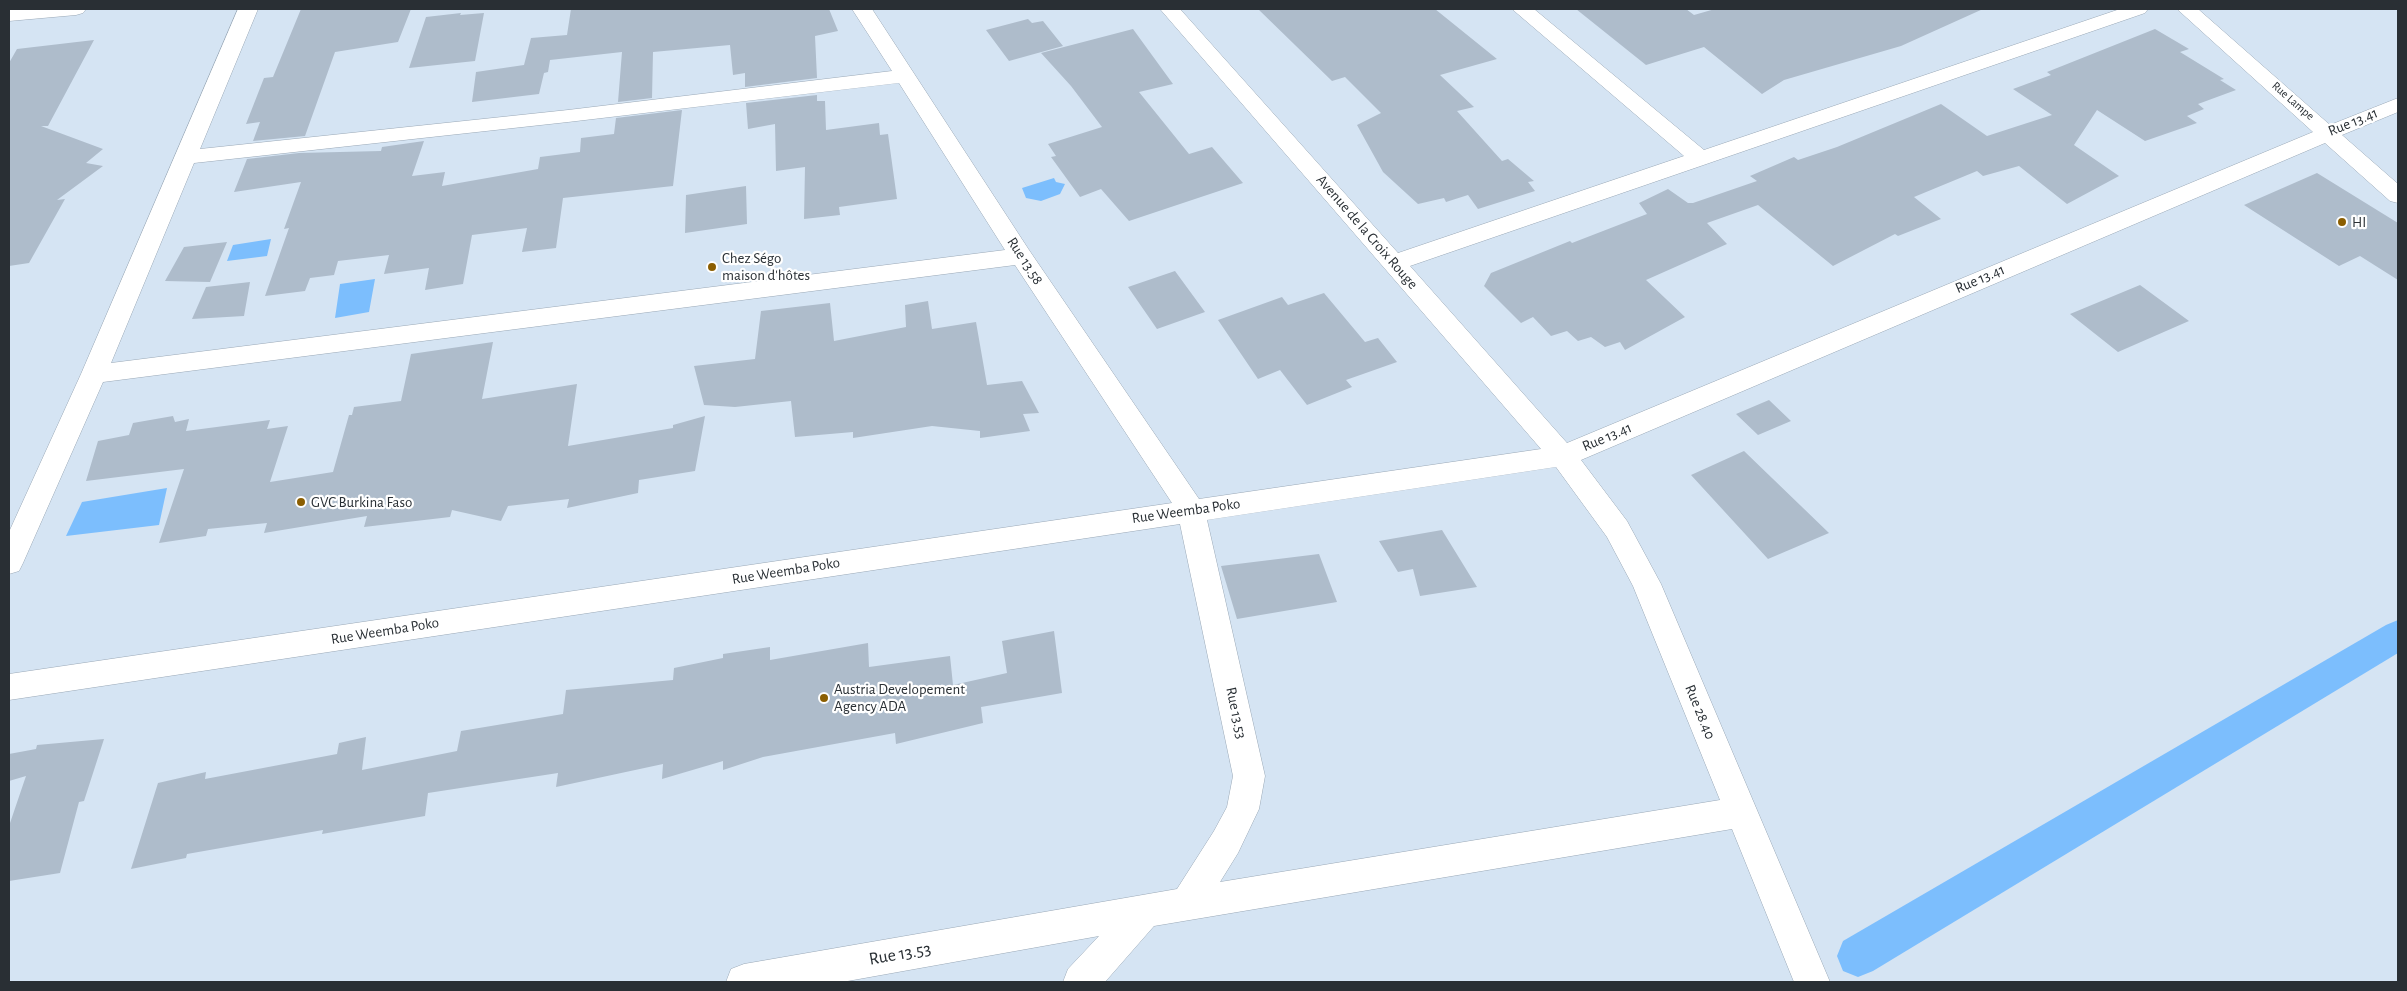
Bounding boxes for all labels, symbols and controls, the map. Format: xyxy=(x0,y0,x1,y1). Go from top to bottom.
street label: Rue Lampe xyxy=(2269,79,2317,123)
street label: Rue 13.41 xyxy=(2325,104,2381,140)
street label: Avenue de la Croix Rouge xyxy=(1312,171,1422,293)
place label: HI xyxy=(2352,213,2366,231)
marker: HI xyxy=(2336,216,2348,228)
street label: Rue 13.58 xyxy=(1003,234,1047,288)
place label: Chez Ségo maison d'hôtes xyxy=(722,249,810,284)
marker: Chez Ségo maison d'hôtes xyxy=(706,261,718,273)
street label: Rue 13.41 xyxy=(1952,261,2008,297)
street label: Rue 13.41 xyxy=(1579,419,1635,455)
place label: GVC Burkina Faso xyxy=(311,493,412,511)
street label: Rue Weemba Poko xyxy=(1131,494,1241,528)
marker: GVC Burkina Faso xyxy=(295,496,307,508)
street label: Rue Weemba Poko xyxy=(731,554,841,588)
street label: Rue Weemba Poko xyxy=(330,614,440,648)
place label: Austria Developement Agency ADA xyxy=(834,680,965,715)
street label: Rue 28.40 xyxy=(1681,682,1719,742)
street label: Rue 13.53 xyxy=(1222,686,1250,740)
marker: Austria Developement Agency ADA xyxy=(818,692,830,704)
street label: Rue 13.53 xyxy=(867,938,933,970)

